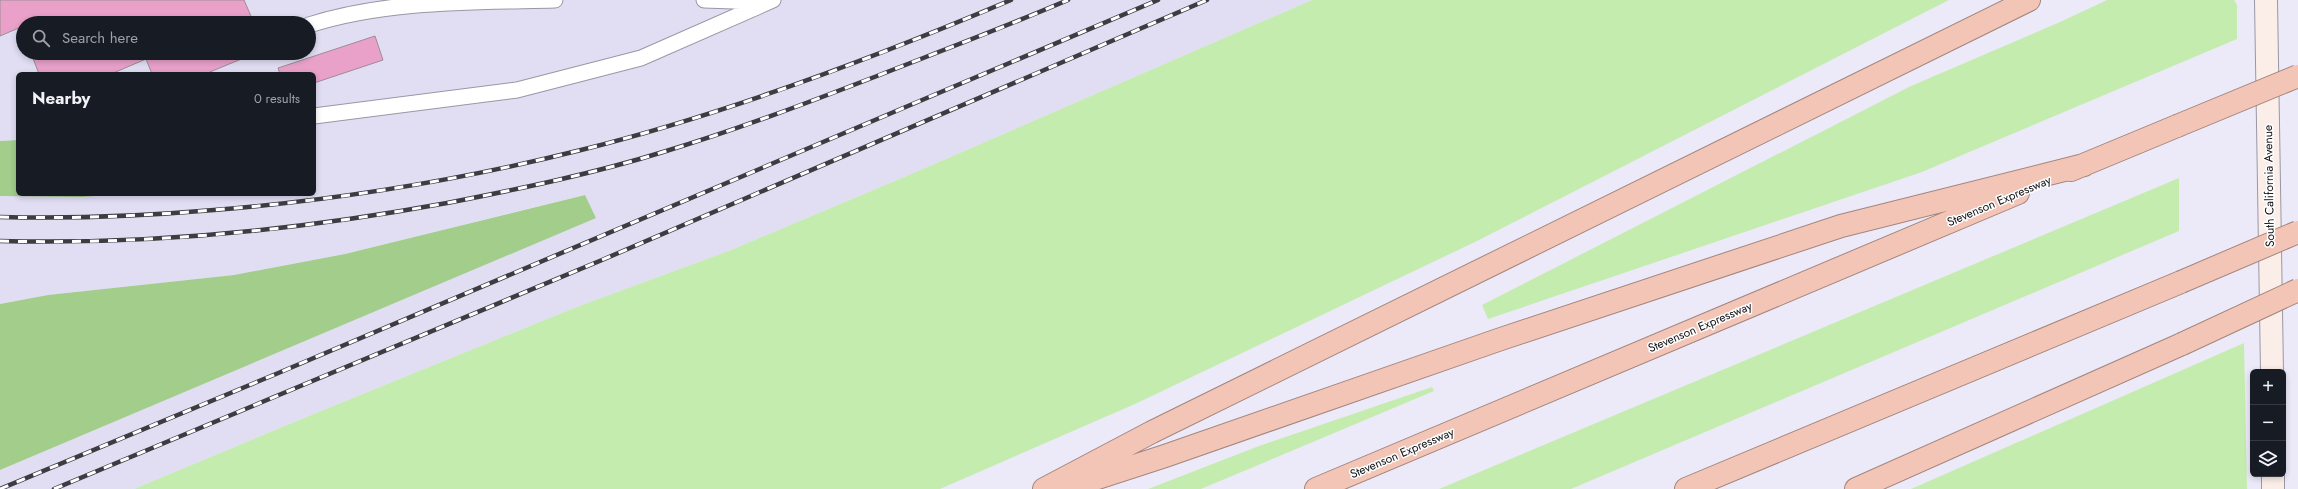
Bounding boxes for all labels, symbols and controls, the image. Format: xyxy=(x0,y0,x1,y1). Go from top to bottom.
search box xyxy=(16,16,316,60)
icon: search xyxy=(30,27,52,49)
text: Search here xyxy=(62,27,138,49)
text: Nearby xyxy=(32,86,90,110)
text: 0 results xyxy=(254,89,300,108)
street label: South California Avenue xyxy=(2259,125,2279,247)
street label: Stevenson Expressway xyxy=(1944,171,2055,231)
street label: Stevenson Expressway xyxy=(1645,297,1756,357)
map controls xyxy=(2250,369,2286,477)
button: + xyxy=(2250,369,2286,405)
button: − xyxy=(2250,405,2286,441)
street label: Stevenson Expressway xyxy=(1347,423,1458,483)
button: layers xyxy=(2250,441,2286,477)

